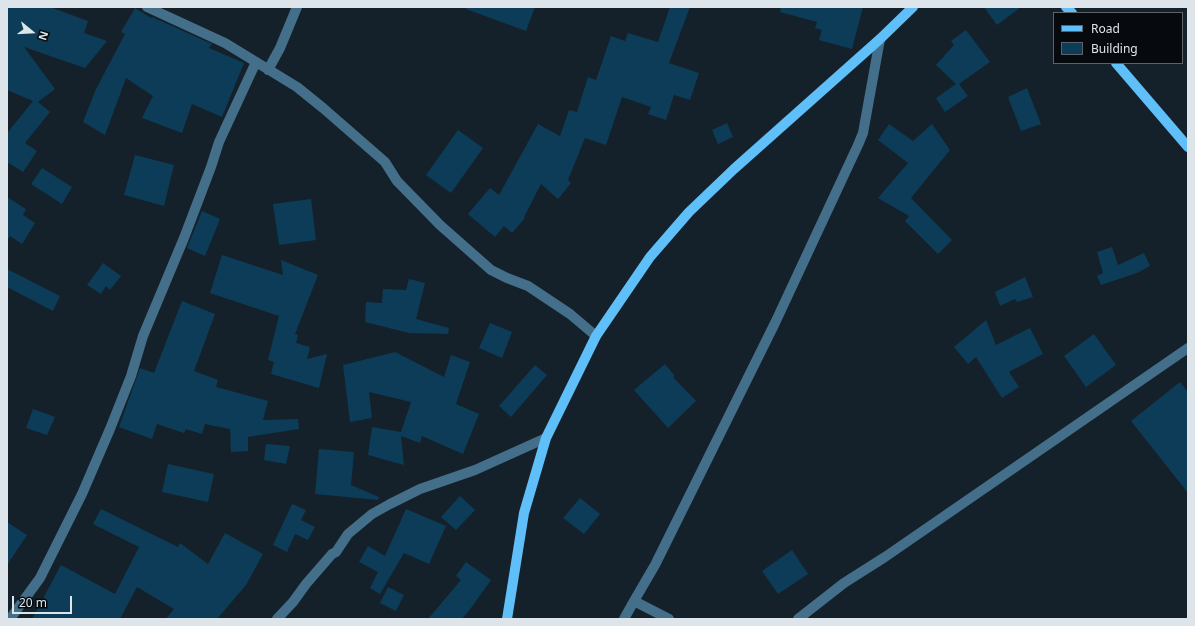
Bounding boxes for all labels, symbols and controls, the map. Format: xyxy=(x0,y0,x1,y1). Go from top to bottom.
north arrow xyxy=(12,12,52,52)
legend xyxy=(1053,12,1183,64)
text: Road xyxy=(1091,20,1120,37)
text: N xyxy=(35,29,52,42)
text: Building xyxy=(1091,40,1138,57)
scale bar xyxy=(14,588,74,614)
text: 20 m xyxy=(19,594,47,611)

